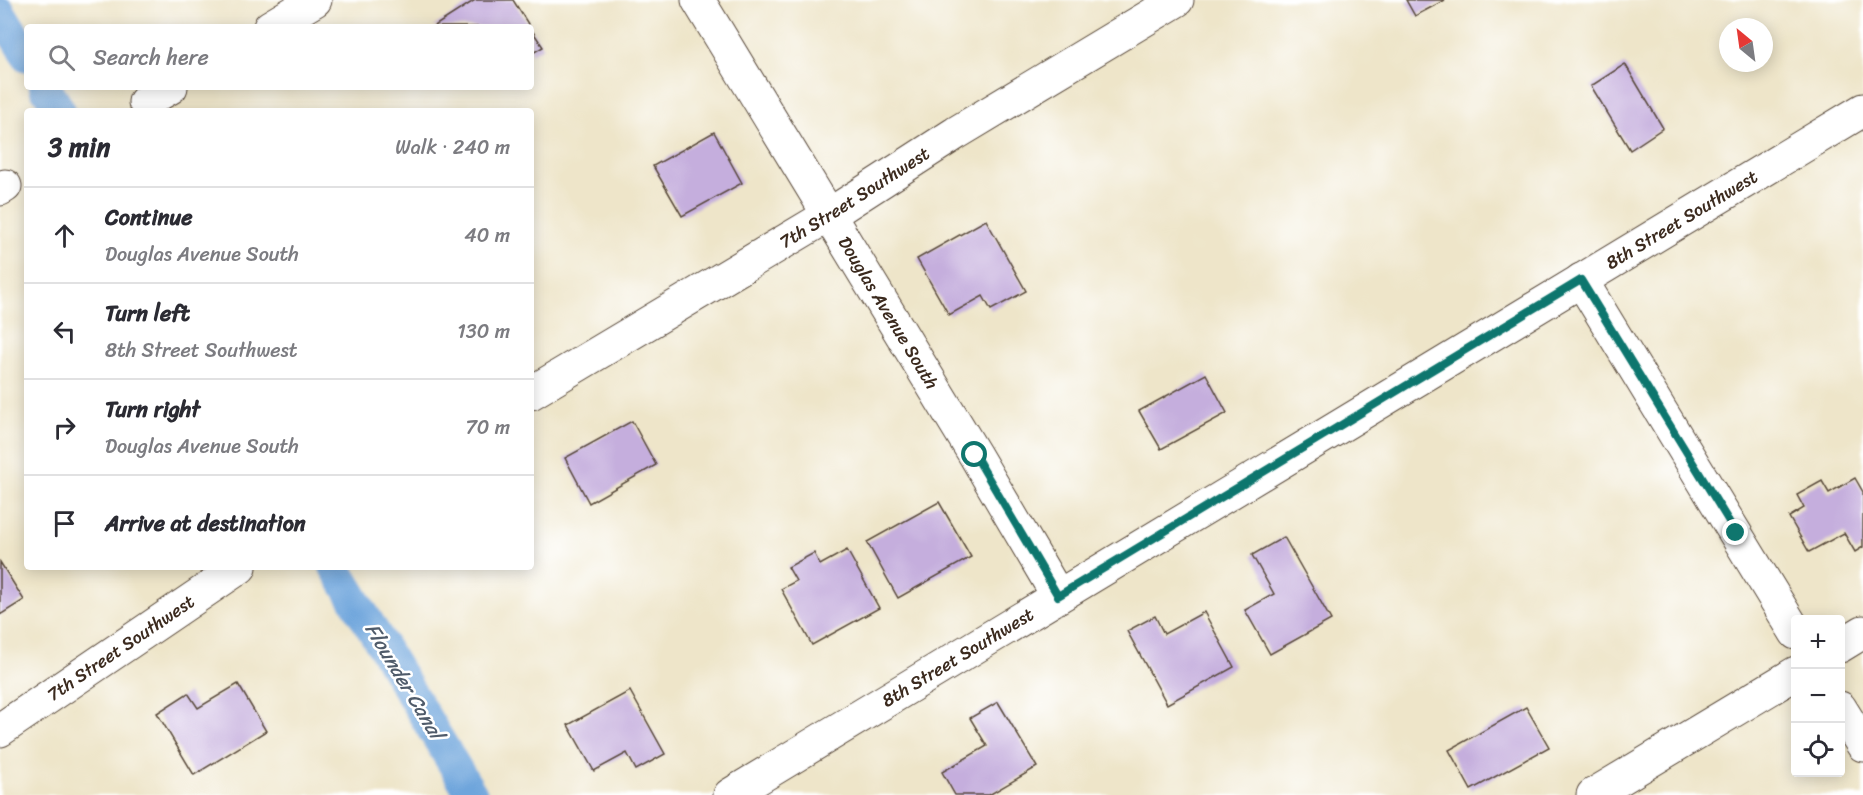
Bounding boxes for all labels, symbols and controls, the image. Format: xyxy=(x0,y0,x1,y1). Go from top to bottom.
north arrow xyxy=(1719,18,1773,72)
search box xyxy=(24,24,534,90)
text: Search here xyxy=(93,38,209,77)
icon: search xyxy=(45,41,78,74)
text: 3 min xyxy=(48,124,110,170)
text: Walk · 240 m xyxy=(395,130,510,165)
street label: 7th Street Southwest xyxy=(773,138,936,257)
street label: 8th Street Southwest xyxy=(1599,161,1764,278)
text: Continue xyxy=(105,198,193,237)
text: 40 m xyxy=(464,218,510,253)
icon: ahead xyxy=(48,219,81,252)
street label: Douglas Avenue South xyxy=(829,230,947,395)
text: Douglas Avenue South xyxy=(105,237,299,272)
text: Turn left xyxy=(105,294,190,333)
text: 130 m xyxy=(457,314,510,349)
icon: left xyxy=(48,315,81,348)
text: 8th Street Southwest xyxy=(105,333,298,368)
text: Turn right xyxy=(105,390,200,429)
text: 70 m xyxy=(465,410,510,445)
icon: right xyxy=(48,411,81,444)
text: Douglas Avenue South xyxy=(105,429,299,464)
route start xyxy=(961,441,987,467)
text: Arrive at destination xyxy=(105,504,306,543)
icon: arrive xyxy=(48,507,81,540)
route end xyxy=(1722,519,1748,545)
street label: 7th Street Southwest xyxy=(40,586,201,710)
street label: 8th Street Southwest xyxy=(875,599,1040,716)
map controls xyxy=(1791,615,1845,777)
button: + xyxy=(1791,615,1845,669)
water label: Flounder Canal xyxy=(355,616,455,750)
button: − xyxy=(1791,669,1845,723)
button: locate xyxy=(1791,723,1845,777)

